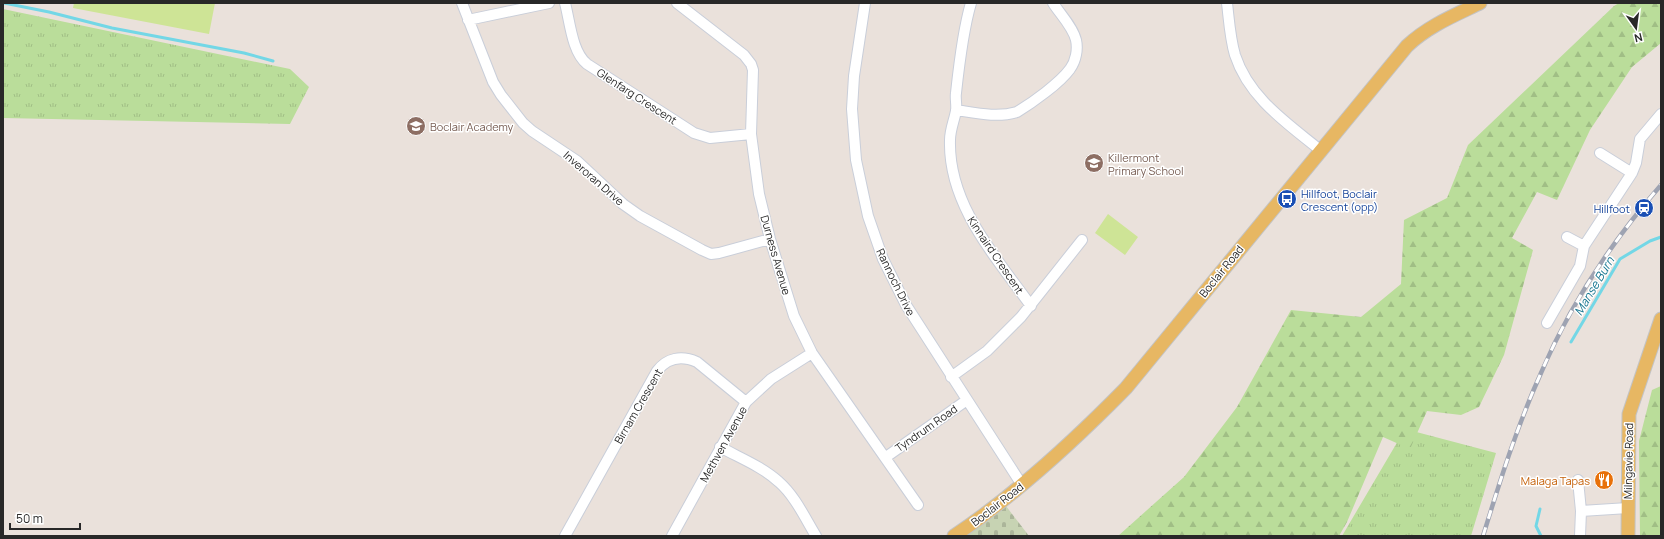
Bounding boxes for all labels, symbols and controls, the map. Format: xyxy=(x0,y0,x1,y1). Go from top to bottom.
north arrow xyxy=(1616,8,1656,48)
text: N xyxy=(1633,30,1644,46)
street label: Glenfarg Crescent xyxy=(594,65,680,127)
school or university icon: Boclair Academy xyxy=(405,115,427,137)
place label: Boclair Academy xyxy=(430,119,514,134)
street label: Inveroran Drive xyxy=(561,148,628,209)
place label: Killermont Primary School xyxy=(1108,150,1184,178)
school or university icon: Killermont Primary School xyxy=(1083,152,1105,174)
place label: Hillfoot, Boclair Crescent (opp) xyxy=(1301,186,1378,214)
bus stop icon: Hillfoot, Boclair Crescent (opp) xyxy=(1276,188,1298,210)
station icon: Hillfoot xyxy=(1633,197,1655,219)
place label: Hillfoot xyxy=(1594,201,1630,216)
street label: Durness Avenue xyxy=(757,213,795,297)
street label: Kinnaird Crescent xyxy=(964,213,1028,297)
street label: Boclair Road xyxy=(1195,242,1247,300)
street label: Rannoch Drive xyxy=(873,246,919,319)
water label: Manse Burn xyxy=(1570,253,1619,318)
street label: Birnam Crescent xyxy=(610,366,666,446)
street label: Tyndrum Road xyxy=(892,401,960,455)
street label: Methven Avenue xyxy=(696,403,750,485)
street label: Milngavie Road xyxy=(1620,423,1636,499)
restaurant icon: Malaga Tapas xyxy=(1593,469,1615,491)
place label: Malaga Tapas xyxy=(1521,473,1590,488)
street label: Boclair Road xyxy=(968,479,1026,529)
scale bar xyxy=(10,505,80,531)
text: 50 m xyxy=(16,510,43,527)

